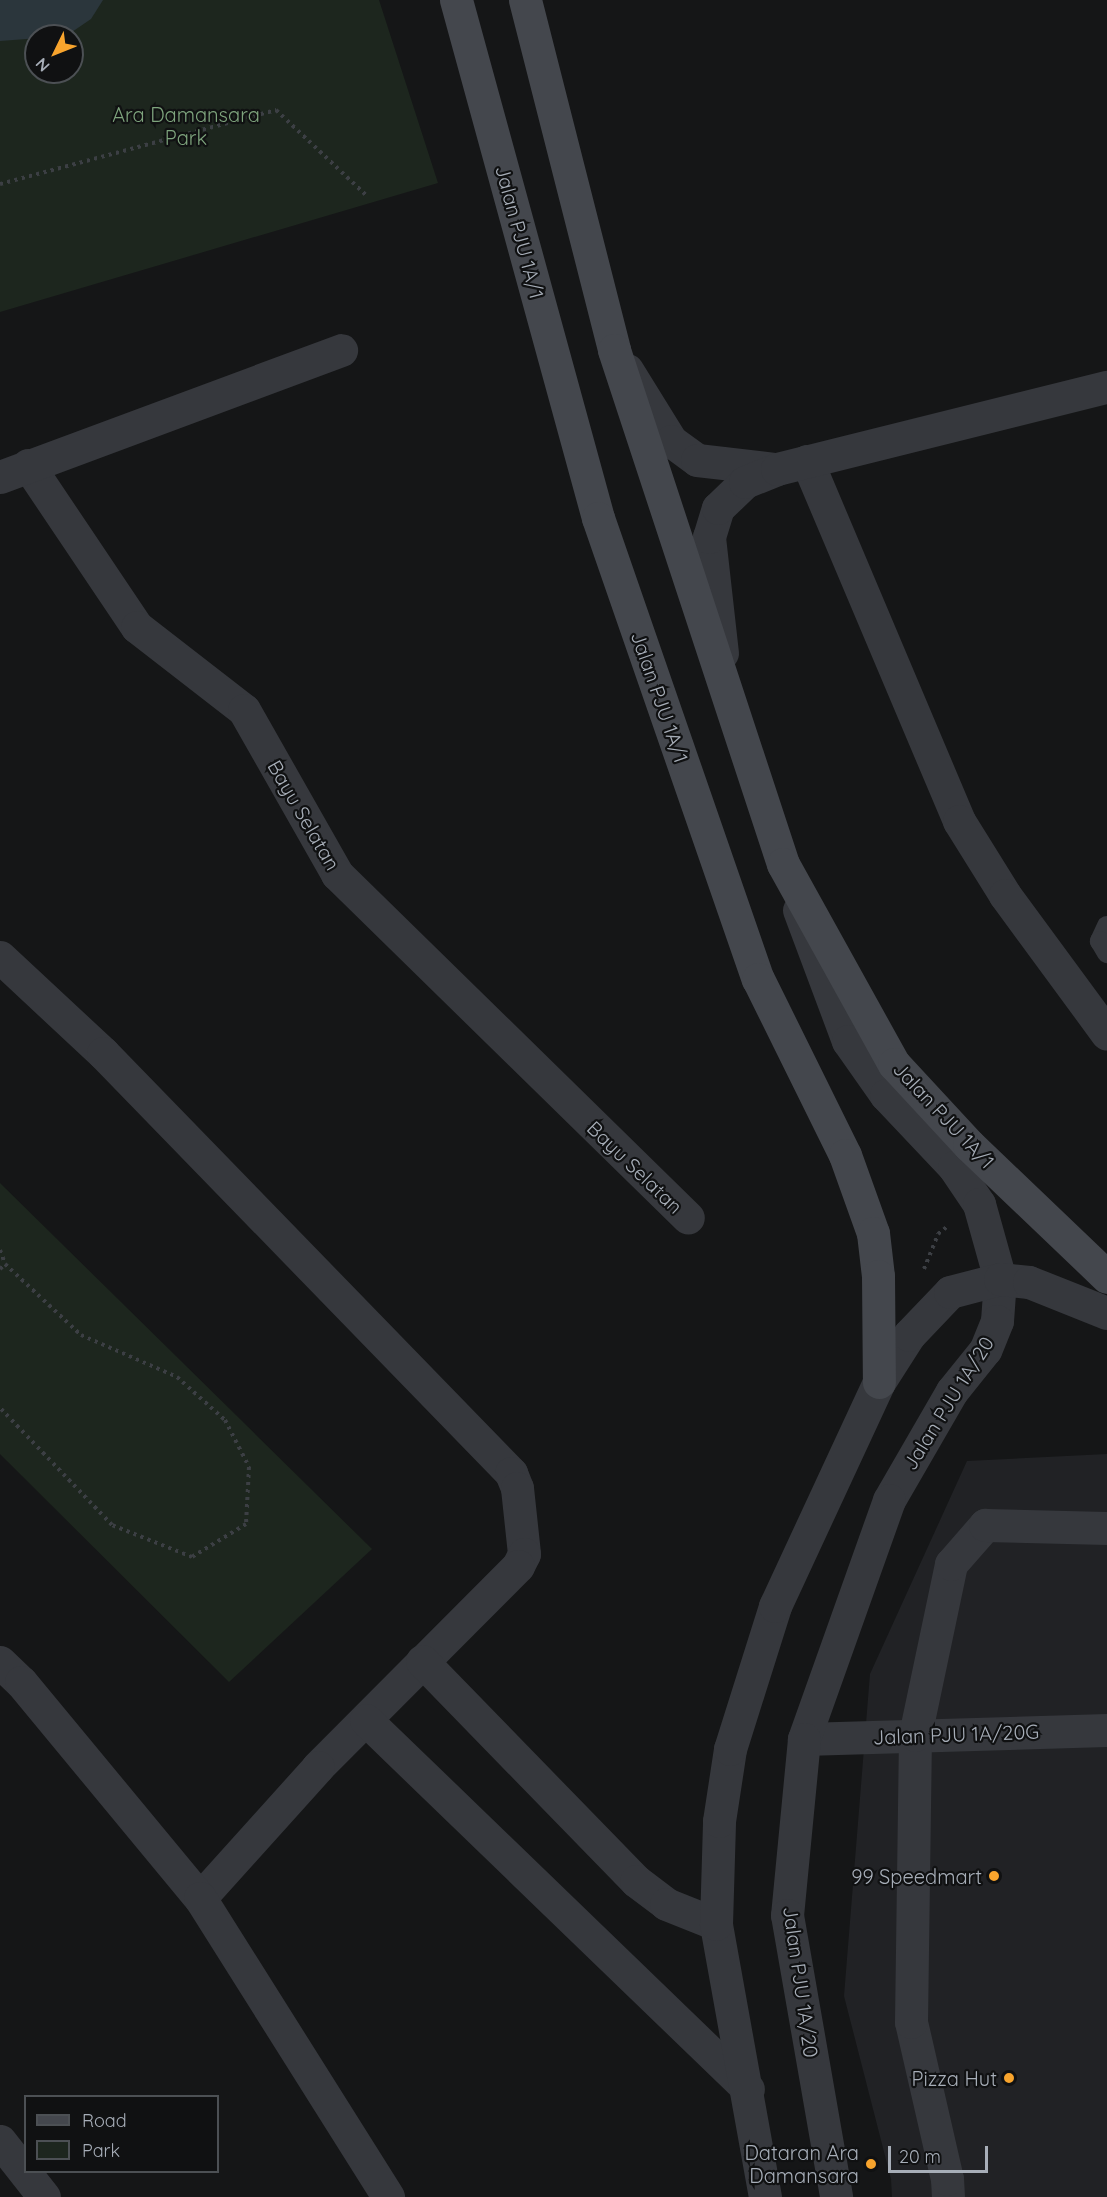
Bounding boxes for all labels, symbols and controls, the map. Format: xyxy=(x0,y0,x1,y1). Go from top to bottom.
north arrow xyxy=(24,24,84,84)
text: N xyxy=(31,54,54,76)
park label: Ara Damansara Park xyxy=(112,103,260,150)
street label: Jalan PJU 1A/1 xyxy=(491,163,549,301)
street label: Jalan PJU 1A/1 xyxy=(626,628,694,766)
street label: Bayu Selatan xyxy=(263,756,345,874)
street label: Jalan PJU 1A/1 xyxy=(888,1057,1000,1173)
street label: Bayu Selatan xyxy=(582,1116,688,1218)
street label: Jalan PJU 1A/20 xyxy=(897,1332,999,1474)
street label: Jalan PJU 1A/20G xyxy=(872,1719,1040,1749)
place label: 99 Speedmart xyxy=(851,1864,982,1888)
marker: 99 Speedmart xyxy=(987,1869,1001,1883)
street label: Jalan PJU 1A/20 xyxy=(778,1905,824,2059)
place label: Pizza Hut xyxy=(912,2066,997,2090)
marker: Pizza Hut xyxy=(1002,2071,1016,2085)
legend xyxy=(24,2095,219,2173)
text: Road xyxy=(82,2109,127,2132)
scale bar xyxy=(891,2134,992,2172)
text: Park xyxy=(82,2139,120,2162)
place label: Dataran Ara Damansara xyxy=(744,2140,859,2187)
text: 20 m xyxy=(899,2145,941,2168)
marker: Dataran Ara Damansara xyxy=(864,2157,878,2171)

